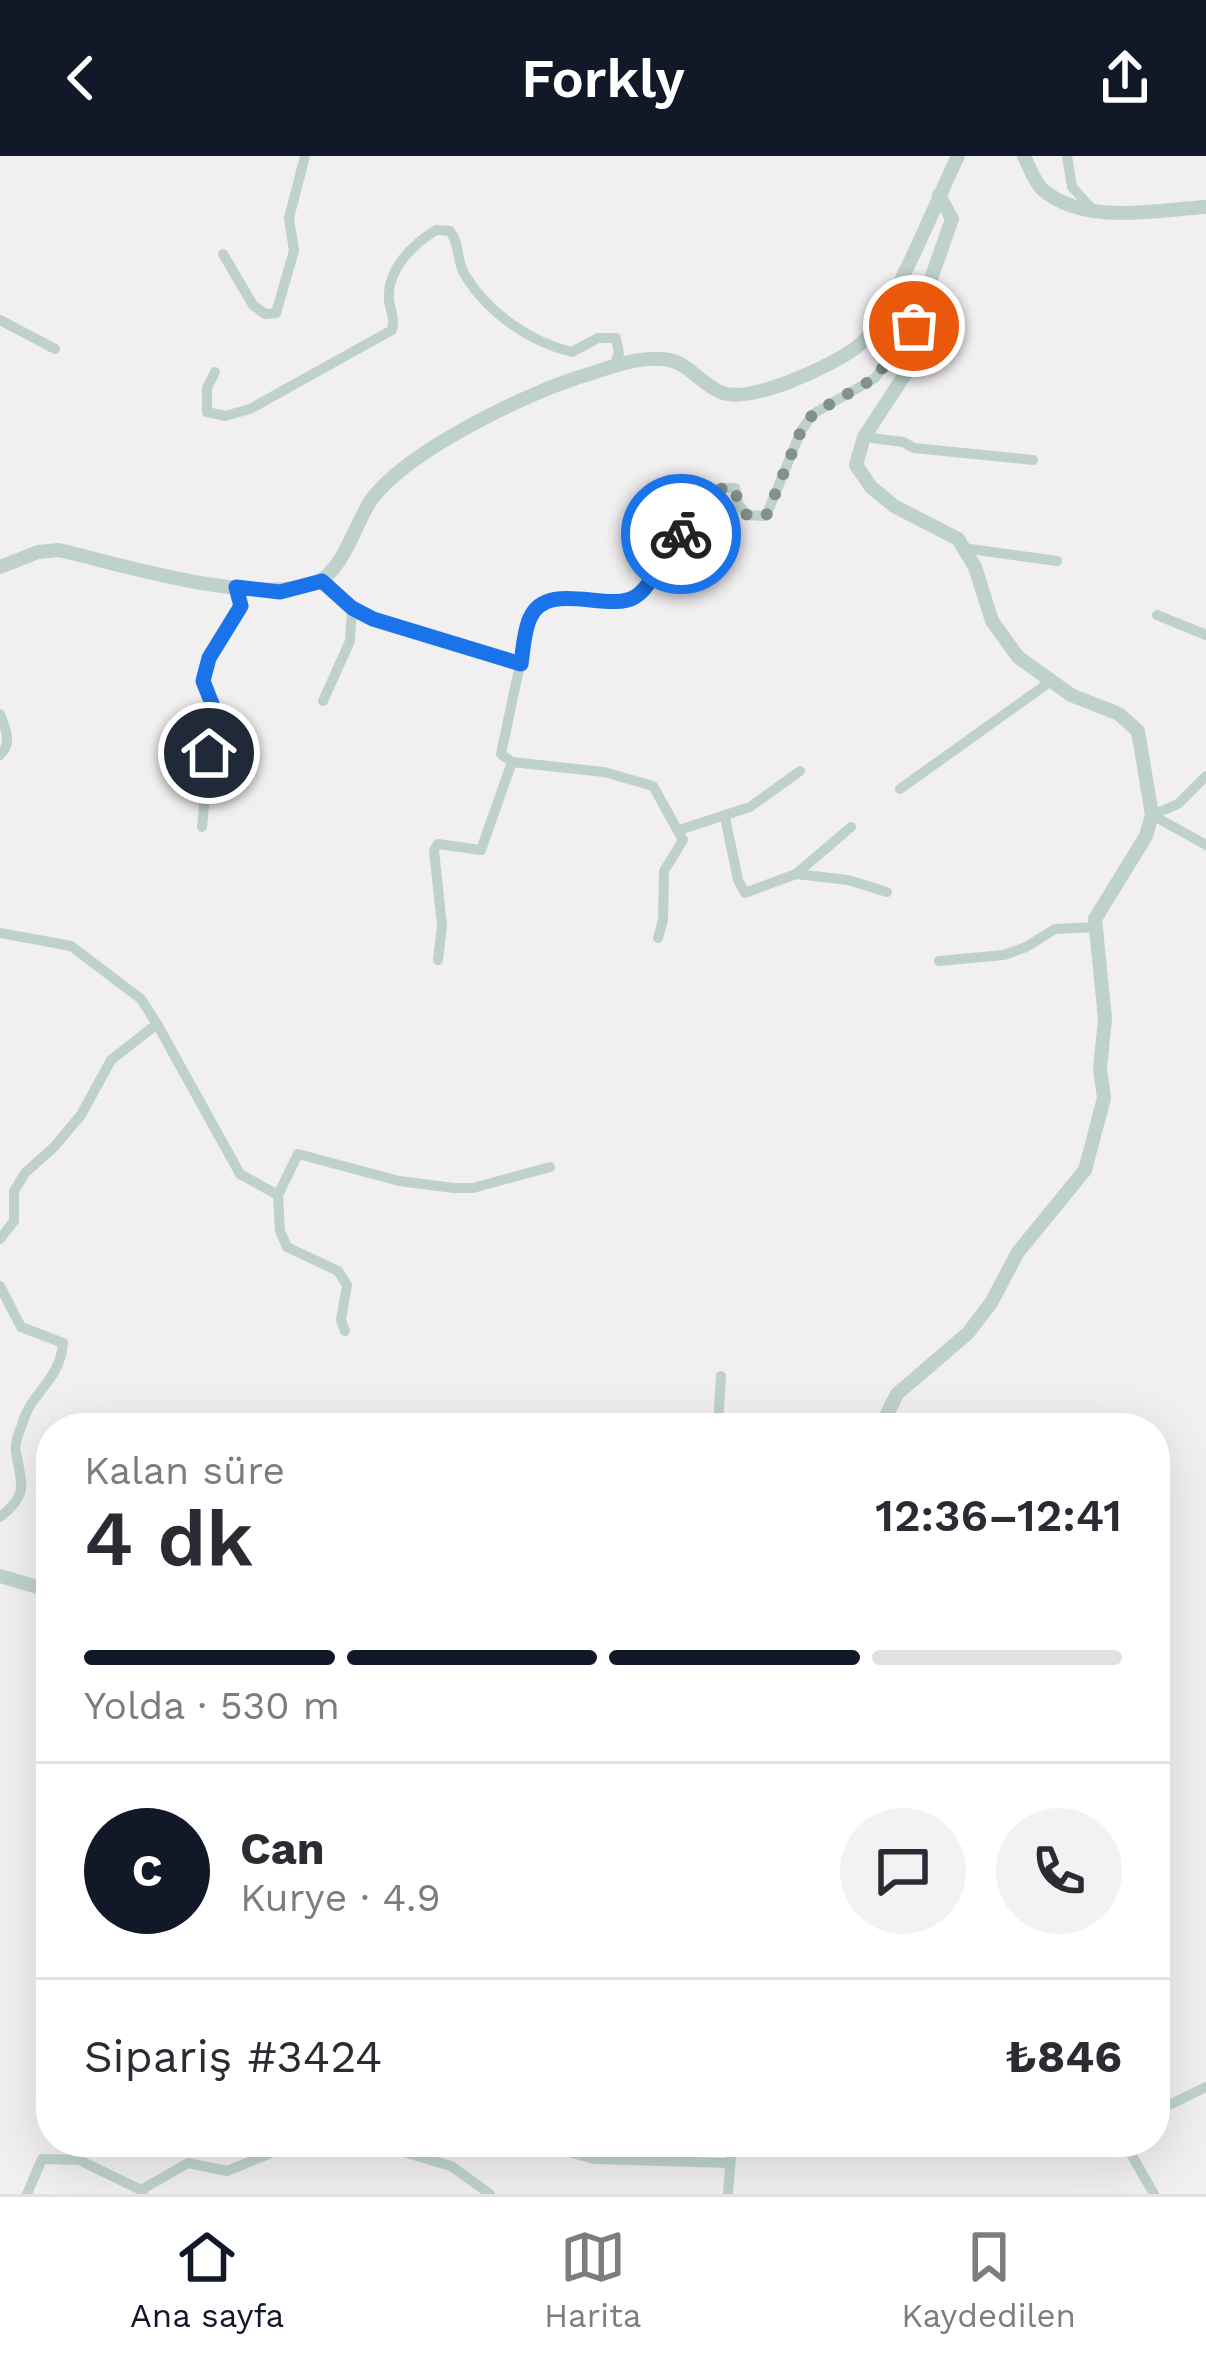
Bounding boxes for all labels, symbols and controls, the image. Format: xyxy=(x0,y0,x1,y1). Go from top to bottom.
icon: back xyxy=(48,45,114,111)
icon: share xyxy=(1092,45,1158,111)
text: Forkly xyxy=(521,47,685,110)
pin xyxy=(863,275,965,377)
icon: bag xyxy=(881,293,947,359)
courier xyxy=(621,474,741,594)
icon: bike xyxy=(648,501,714,567)
pin xyxy=(158,702,260,804)
icon: home xyxy=(176,720,242,786)
text: Kalan süre xyxy=(84,1448,285,1493)
text: 12:36–12:41 xyxy=(875,1489,1122,1542)
text: 4 dk xyxy=(84,1492,253,1584)
text: Yolda · 530 m xyxy=(84,1683,340,1728)
button: chat xyxy=(840,1808,966,1934)
button: phone xyxy=(996,1808,1122,1934)
text: Can xyxy=(240,1822,325,1875)
text: C xyxy=(132,1844,162,1897)
text: Kurye · 4.9 xyxy=(240,1875,440,1920)
text: Sipariş #3424 xyxy=(84,2030,383,2083)
text: ₺846 xyxy=(1005,2030,1122,2083)
tab: Ana sayfa xyxy=(130,2224,284,2335)
tab: Harita xyxy=(544,2224,641,2335)
tab: Kaydedilen xyxy=(901,2224,1076,2335)

